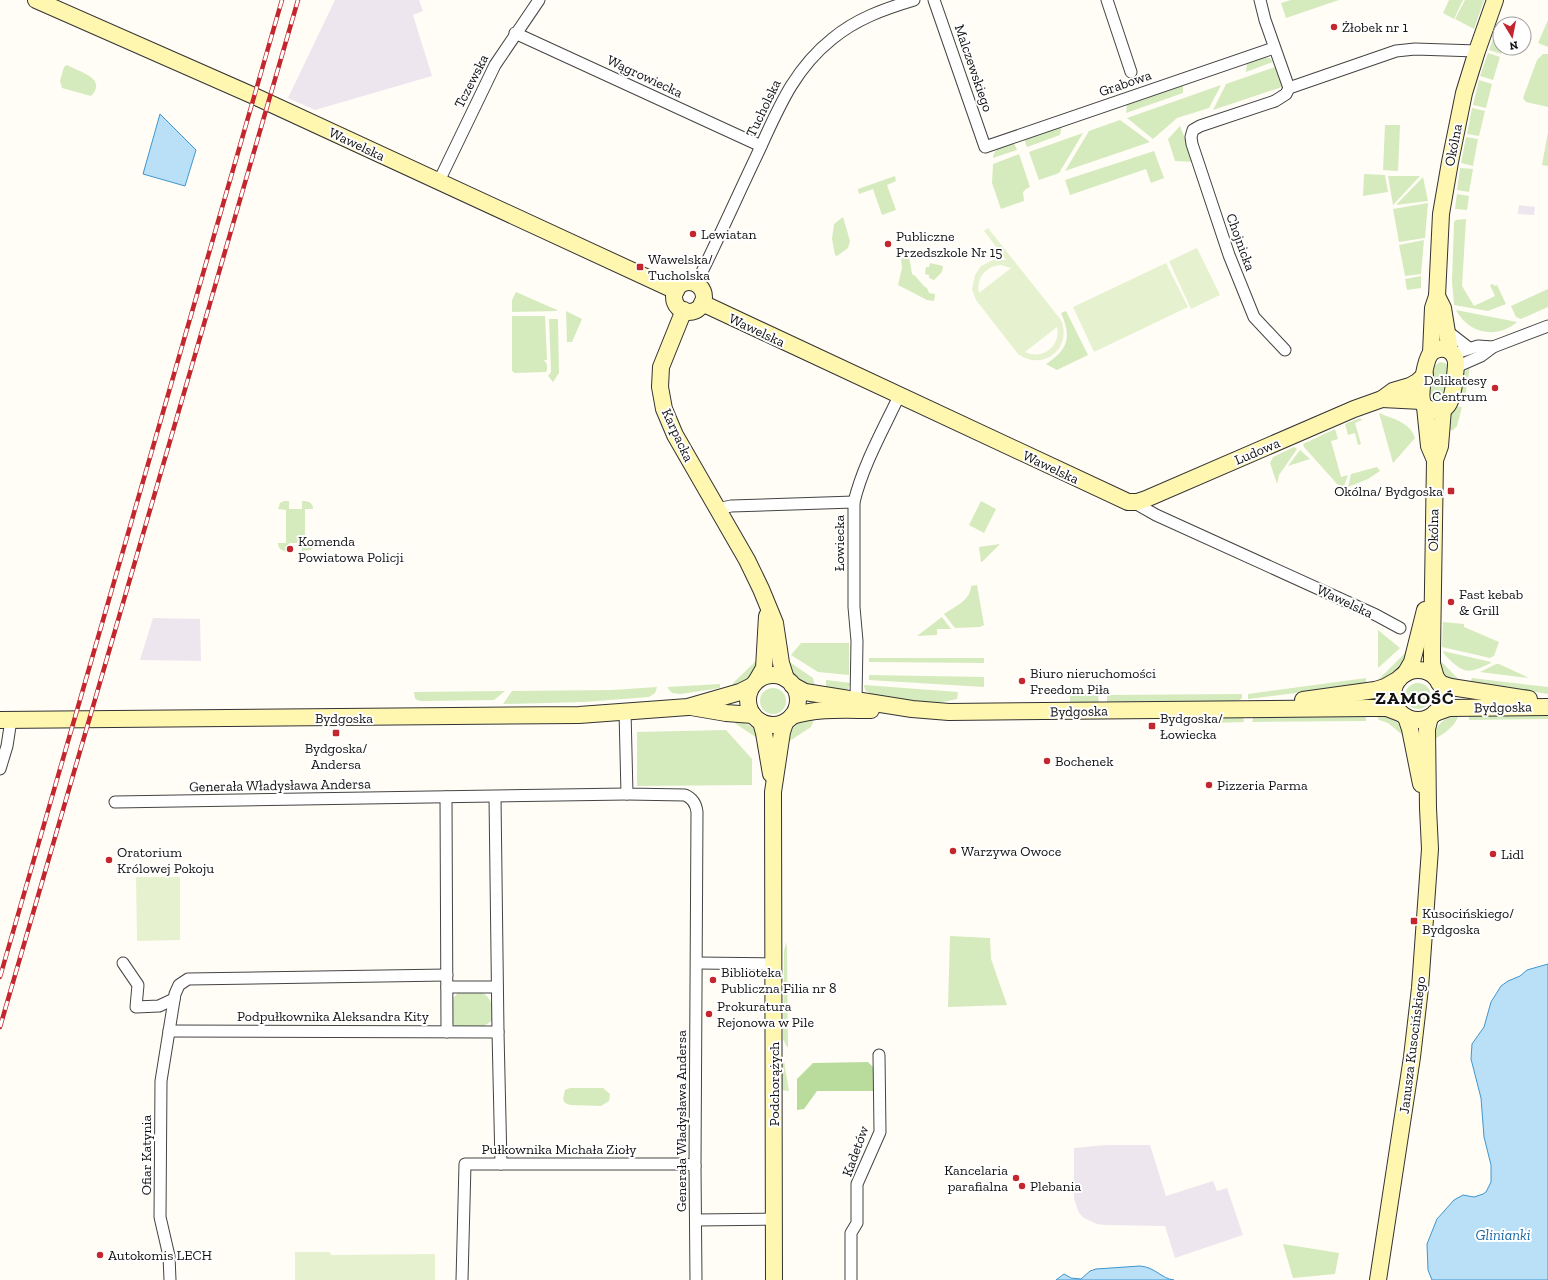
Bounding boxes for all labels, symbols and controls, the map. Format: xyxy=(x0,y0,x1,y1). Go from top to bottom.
north arrow xyxy=(1492,16,1532,56)
place label: Żłobek nr 1 xyxy=(1342,19,1408,36)
street label: Malczewskiego xyxy=(951,22,996,114)
marker: Żłobek nr 1 xyxy=(1329,22,1339,32)
text: N xyxy=(1508,38,1519,53)
street label: Tczewska xyxy=(451,51,492,111)
street label: Wągrowiecka xyxy=(604,52,686,101)
street label: Grabowa xyxy=(1097,67,1154,100)
street label: Tucholska xyxy=(742,76,785,140)
street label: Okólna xyxy=(1441,122,1466,168)
street label: Wawelska xyxy=(326,124,388,165)
street label: Chojnicka xyxy=(1222,211,1259,274)
place label: Lewiatan xyxy=(701,226,756,243)
place label: Publiczne Przedszkole Nr 15 xyxy=(896,228,1002,261)
marker: Lewiatan xyxy=(688,229,698,239)
marker: Publiczne Przedszkole Nr 15 xyxy=(883,239,893,249)
place label: Wawelska/ Tucholska xyxy=(648,251,713,284)
marker: Wawelska/ Tucholska xyxy=(635,262,645,272)
street label: Wawelska xyxy=(726,310,788,351)
place label: Delikatesy Centrum xyxy=(1424,372,1488,405)
marker: Delikatesy Centrum xyxy=(1490,383,1500,393)
street label: Karpacka xyxy=(658,406,697,465)
street label: Ludowa xyxy=(1232,434,1283,469)
street label: Wawelska xyxy=(1020,447,1082,488)
place label: Okólna/ Bydgoska xyxy=(1334,483,1443,500)
marker: Okólna/ Bydgoska xyxy=(1446,486,1456,496)
street label: Okólna xyxy=(1425,508,1442,552)
street label: Łowiecka xyxy=(831,515,848,571)
place label: Komenda Powiatowa Policji xyxy=(298,533,404,566)
marker: Komenda Powiatowa Policji xyxy=(285,544,295,554)
street label: Wawelska xyxy=(1314,581,1376,622)
place label: Fast kebab & Grill xyxy=(1459,586,1523,619)
marker: Fast kebab & Grill xyxy=(1446,597,1456,607)
place label: Biuro nieruchomości Freedom Piła xyxy=(1030,665,1156,698)
marker: Biuro nieruchomości Freedom Piła xyxy=(1017,676,1027,686)
district label: ZAMOŚĆ xyxy=(1375,687,1455,709)
street label: Bydgoska xyxy=(1474,698,1532,717)
street label: Bydgoska xyxy=(1050,702,1108,721)
street label: Bydgoska xyxy=(315,710,373,727)
place label: Bydgoska/ Łowiecka xyxy=(1160,710,1223,743)
marker: Bydgoska/ Łowiecka xyxy=(1147,721,1157,731)
marker: Bydgoska/ Andersa xyxy=(331,728,341,738)
place label: Bydgoska/ Andersa xyxy=(305,740,368,773)
place label: Bochenek xyxy=(1055,753,1114,770)
marker: Bochenek xyxy=(1042,756,1052,766)
street label: Generała Władysława Andersa xyxy=(189,775,371,796)
place label: Pizzeria Parma xyxy=(1217,777,1308,794)
marker: Pizzeria Parma xyxy=(1204,780,1214,790)
place label: Warzywa Owoce xyxy=(961,843,1062,860)
place label: Oratorium Królowej Pokoju xyxy=(117,844,214,877)
marker: Warzywa Owoce xyxy=(948,846,958,856)
place label: Lidl xyxy=(1501,846,1524,863)
marker: Lidl xyxy=(1488,849,1498,859)
marker: Oratorium Królowej Pokoju xyxy=(104,855,114,865)
place label: Kusocińskiego/ Bydgoska xyxy=(1422,905,1514,938)
marker: Kusocińskiego/ Bydgoska xyxy=(1409,916,1419,926)
place label: Biblioteka Publiczna Filia nr 8 xyxy=(721,964,837,997)
marker: Biblioteka Publiczna Filia nr 8 xyxy=(708,975,718,985)
street label: Janusza Kusocińskiego xyxy=(1396,975,1429,1115)
place label: Prokuratura Rejonowa w Pile xyxy=(717,998,814,1031)
street label: Podpułkownika Aleksandra Kity xyxy=(237,1008,430,1025)
marker: Prokuratura Rejonowa w Pile xyxy=(704,1009,714,1019)
street label: Generała Władysława Andersa xyxy=(673,1030,690,1212)
street label: Podchorążych xyxy=(766,1042,783,1126)
street label: Ofiar Katynia xyxy=(138,1114,155,1195)
street label: Kadetów xyxy=(838,1123,873,1179)
street label: Pułkownika Michała Zioły xyxy=(482,1141,637,1158)
place label: Kancelaria parafialna xyxy=(944,1162,1008,1195)
marker: Kancelaria parafialna xyxy=(1011,1173,1021,1183)
place label: Plebania xyxy=(1030,1178,1082,1195)
marker: Plebania xyxy=(1017,1181,1027,1191)
water label: Glinianki xyxy=(1475,1226,1531,1244)
place label: Autokomis LECH xyxy=(108,1247,212,1264)
marker: Autokomis LECH xyxy=(95,1250,105,1260)

